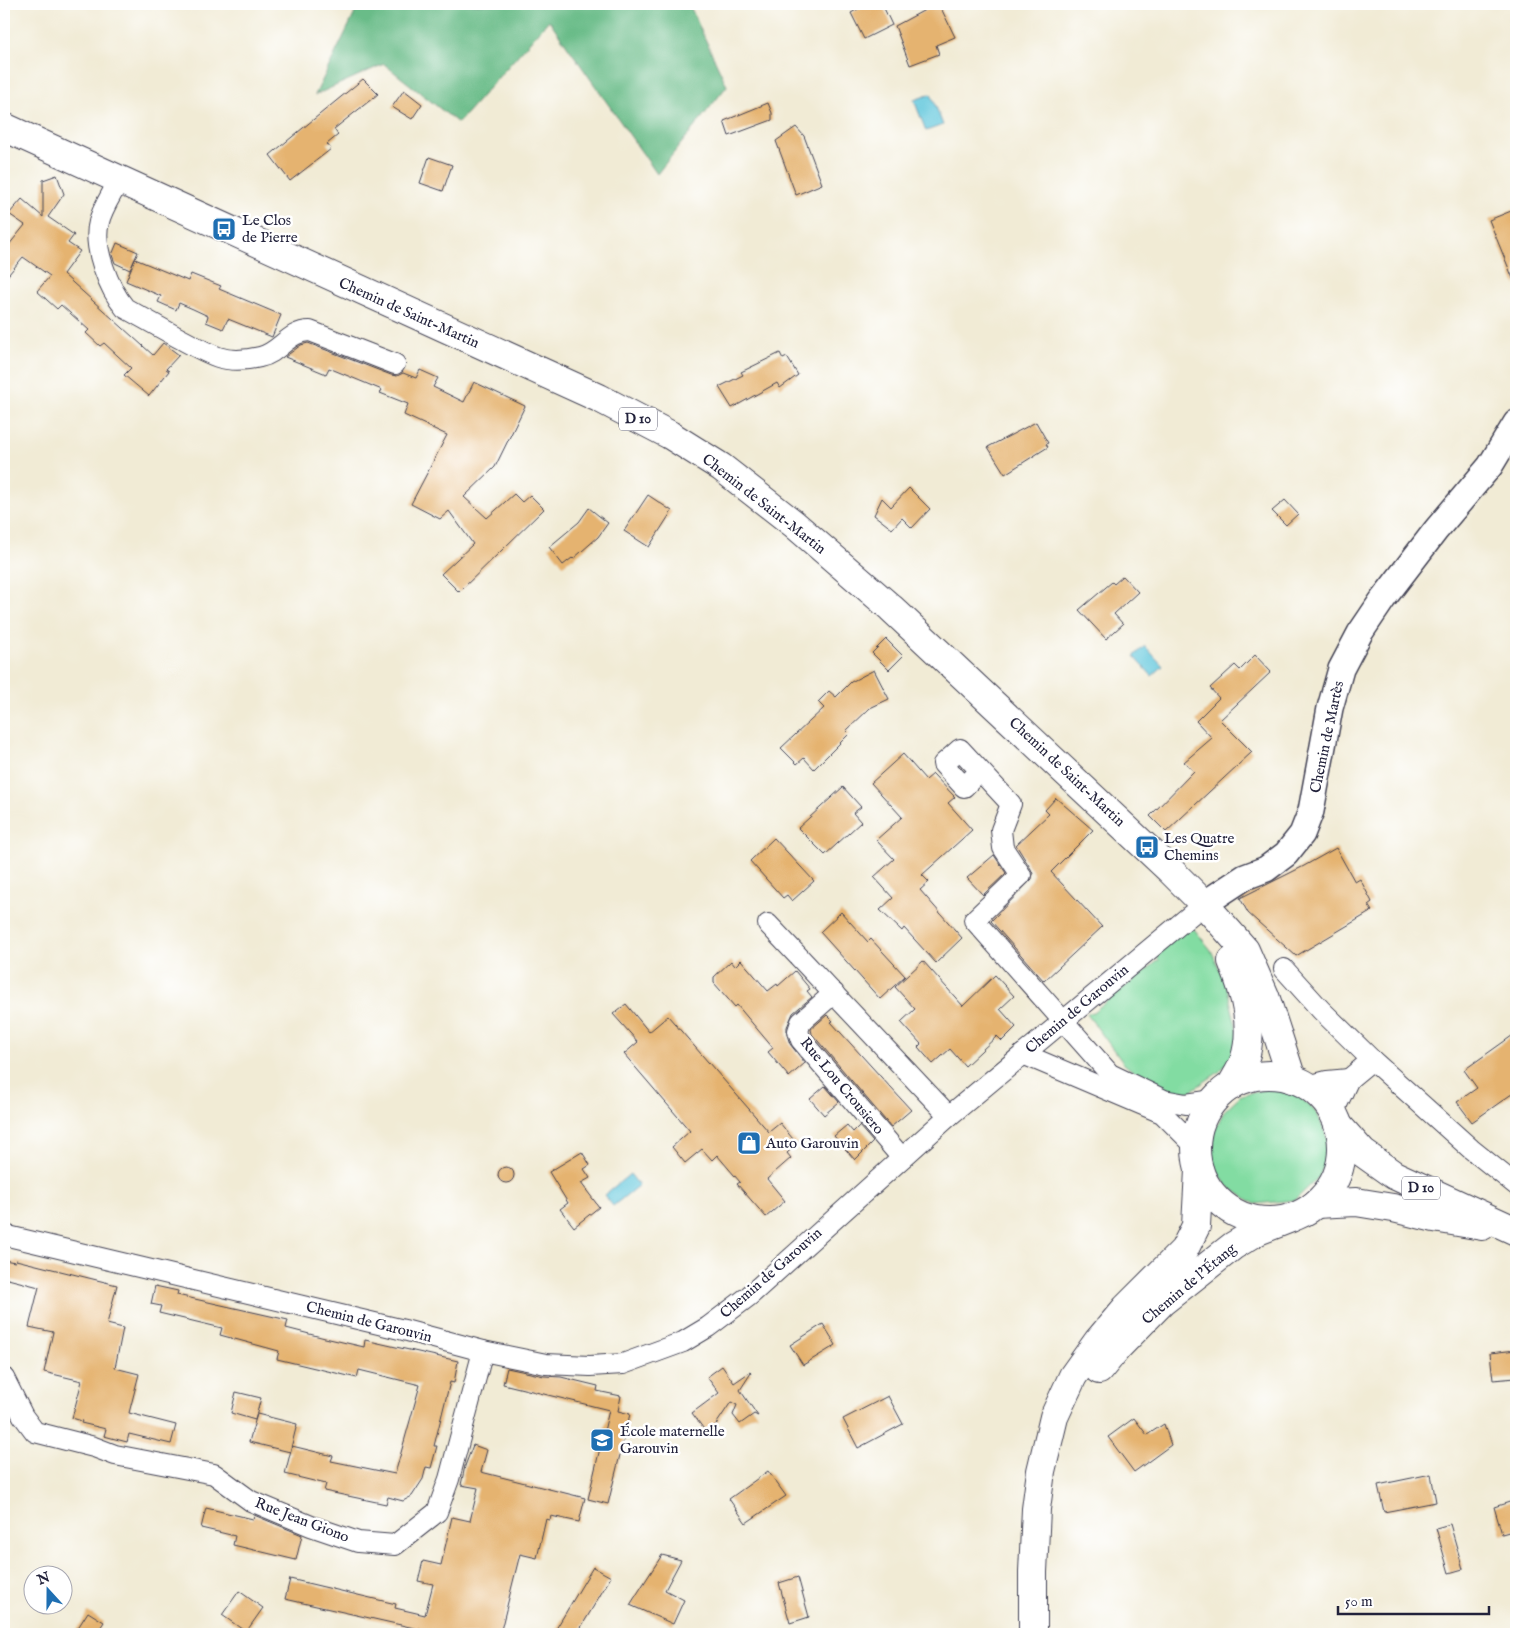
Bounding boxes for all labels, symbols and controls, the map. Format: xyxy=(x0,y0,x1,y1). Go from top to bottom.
place label: Le Clos de Pierre xyxy=(242,211,298,247)
bus stop icon: Le Clos de Pierre xyxy=(211,216,237,242)
street label: Chemin de Saint-Martin xyxy=(336,273,482,353)
road number: D 10 xyxy=(619,408,657,430)
street label: Chemin de Saint-Martin xyxy=(698,450,830,558)
street label: Chemin de Martès xyxy=(1306,679,1348,795)
street label: Chemin de Saint-Martin xyxy=(1005,713,1129,831)
place label: Les Quatre Chemins xyxy=(1164,829,1234,865)
bus stop icon: Les Quatre Chemins xyxy=(1134,834,1160,860)
street label: Chemin de Garouvin xyxy=(1021,960,1133,1058)
street label: Rue Lou Crousiero xyxy=(796,1034,888,1138)
shop icon: Auto Garouvin xyxy=(736,1130,762,1156)
place label: Auto Garouvin xyxy=(765,1134,859,1153)
road number: D 10 xyxy=(1402,1176,1440,1200)
street label: Chemin de Garouvin xyxy=(716,1224,826,1322)
street label: Chemin de l’Étang xyxy=(1138,1239,1241,1329)
street label: Chemin de Garouvin xyxy=(304,1297,434,1347)
place label: École maternelle Garouvin xyxy=(620,1422,725,1458)
school or university icon: École maternelle Garouvin xyxy=(589,1427,615,1453)
street label: Rue Jean Giono xyxy=(252,1493,352,1547)
north arrow xyxy=(22,1566,72,1616)
text: N xyxy=(34,1568,53,1590)
scale bar xyxy=(1338,1583,1489,1615)
text: 50 m xyxy=(1345,1592,1373,1611)

